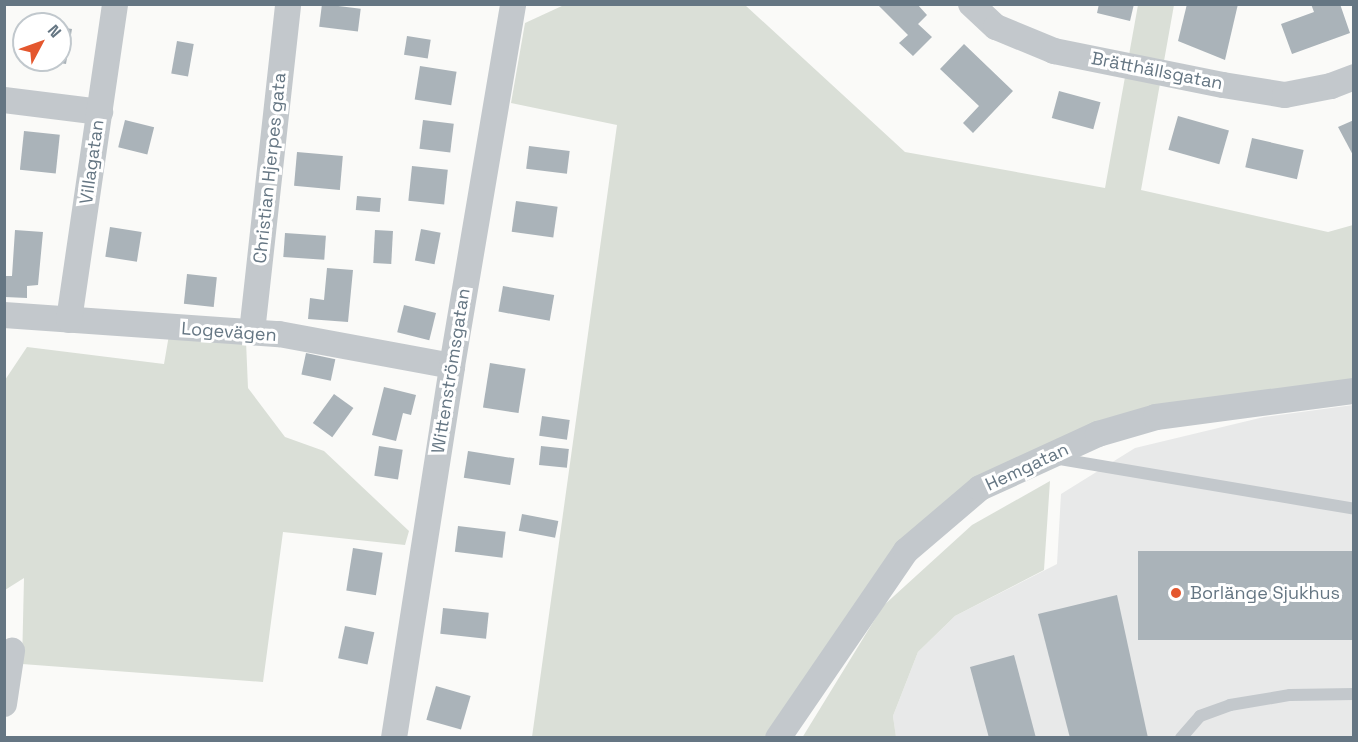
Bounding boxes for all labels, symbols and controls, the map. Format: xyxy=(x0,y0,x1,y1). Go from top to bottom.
north arrow xyxy=(12,12,72,72)
text: N xyxy=(43,20,66,42)
street label: Brätthällsgatan xyxy=(1089,48,1225,94)
street label: Christian Hjerpes gata xyxy=(249,72,291,264)
street label: Villagatan xyxy=(75,118,109,206)
street label: Wittenströmsgatan xyxy=(427,287,475,455)
street label: Logevägen xyxy=(181,318,277,346)
street label: Hemgatan xyxy=(982,438,1072,496)
place label: Borlänge Sjukhus xyxy=(1190,582,1340,604)
marker: Borlänge Sjukhus xyxy=(1167,584,1185,602)

